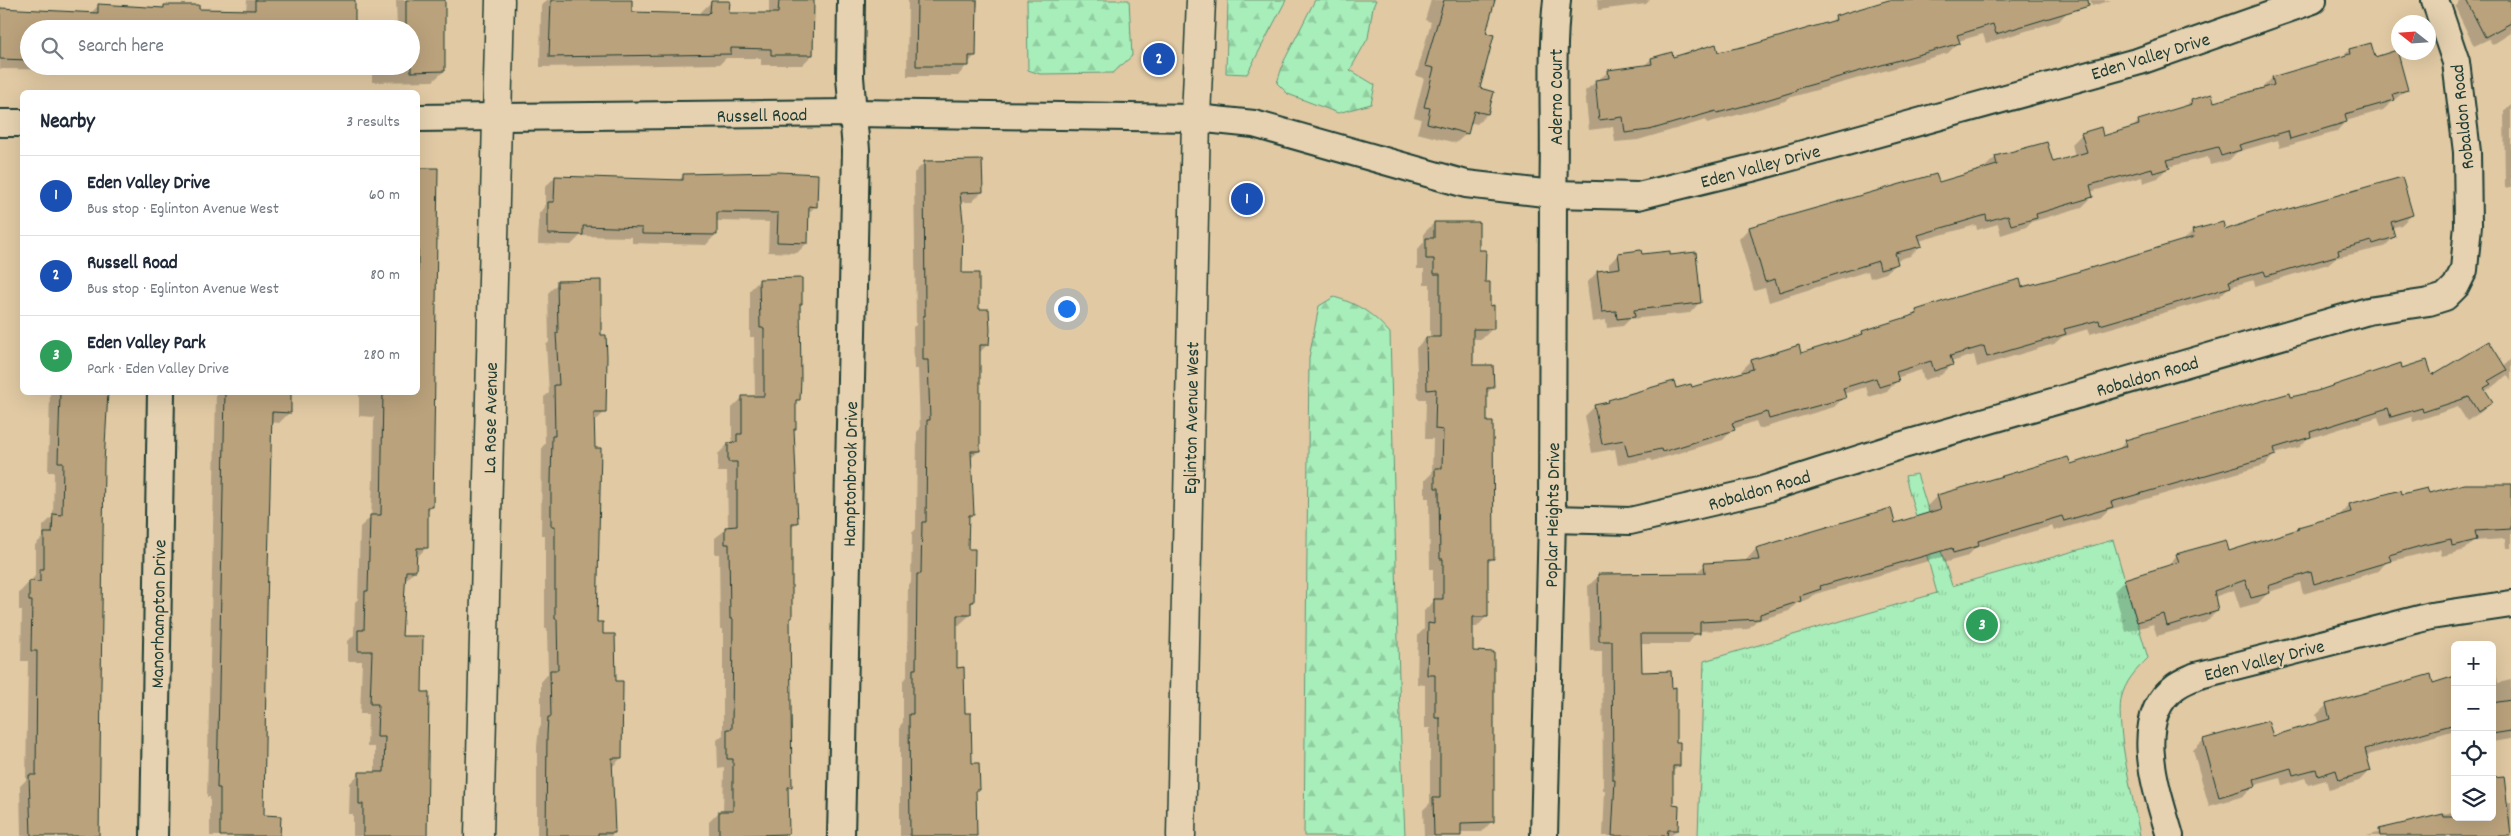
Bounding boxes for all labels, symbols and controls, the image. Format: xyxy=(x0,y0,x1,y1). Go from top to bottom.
north arrow xyxy=(2391,15,2436,60)
search box xyxy=(20,20,420,75)
street label: Eden Valley Drive xyxy=(2088,27,2214,89)
icon: search xyxy=(38,34,66,62)
text: Search here xyxy=(78,34,164,61)
pin: 2 xyxy=(1143,40,1175,78)
street label: Aderno Court xyxy=(1545,49,1572,145)
street label: Robaldon Road xyxy=(2446,63,2483,170)
street label: Russell Road xyxy=(716,103,808,132)
text: Nearby xyxy=(40,108,95,138)
text: 3 results xyxy=(346,111,400,134)
street label: Eden Valley Drive xyxy=(1698,139,1824,197)
text: Eden Valley Drive xyxy=(87,171,210,198)
pin: 1 xyxy=(1231,180,1263,218)
text: 1 xyxy=(54,184,58,207)
text: 60 m xyxy=(369,184,400,207)
text: Bus stop · Eglinton Avenue West xyxy=(87,198,279,221)
text: Russell Road xyxy=(87,251,178,278)
text: 2 xyxy=(53,264,60,287)
text: 80 m xyxy=(370,264,400,287)
text: Bus stop · Eglinton Avenue West xyxy=(87,278,279,301)
your location xyxy=(1054,296,1080,322)
text: Eden Valley Park xyxy=(87,331,206,358)
street label: Eglinton Avenue West xyxy=(1179,341,1208,495)
text: 3 xyxy=(52,344,60,367)
text: 280 m xyxy=(363,344,400,367)
street label: Robaldon Road xyxy=(2094,351,2202,406)
text: Park · Eden Valley Drive xyxy=(87,358,229,381)
street label: La Rose Avenue xyxy=(478,362,507,474)
street label: Hamptonbrook Drive xyxy=(838,401,867,547)
street label: Poplar Heights Drive xyxy=(1540,442,1569,588)
street label: Robaldon Road xyxy=(1706,465,1814,520)
street label: Manorhampton Drive xyxy=(146,539,175,689)
pin: 3 xyxy=(1966,606,1998,644)
street label: Eden Valley Drive xyxy=(2202,634,2328,690)
map controls xyxy=(2451,641,2496,821)
button: + xyxy=(2451,641,2496,686)
button: − xyxy=(2451,686,2496,731)
button: locate xyxy=(2451,731,2496,776)
button: layers xyxy=(2451,776,2496,821)

